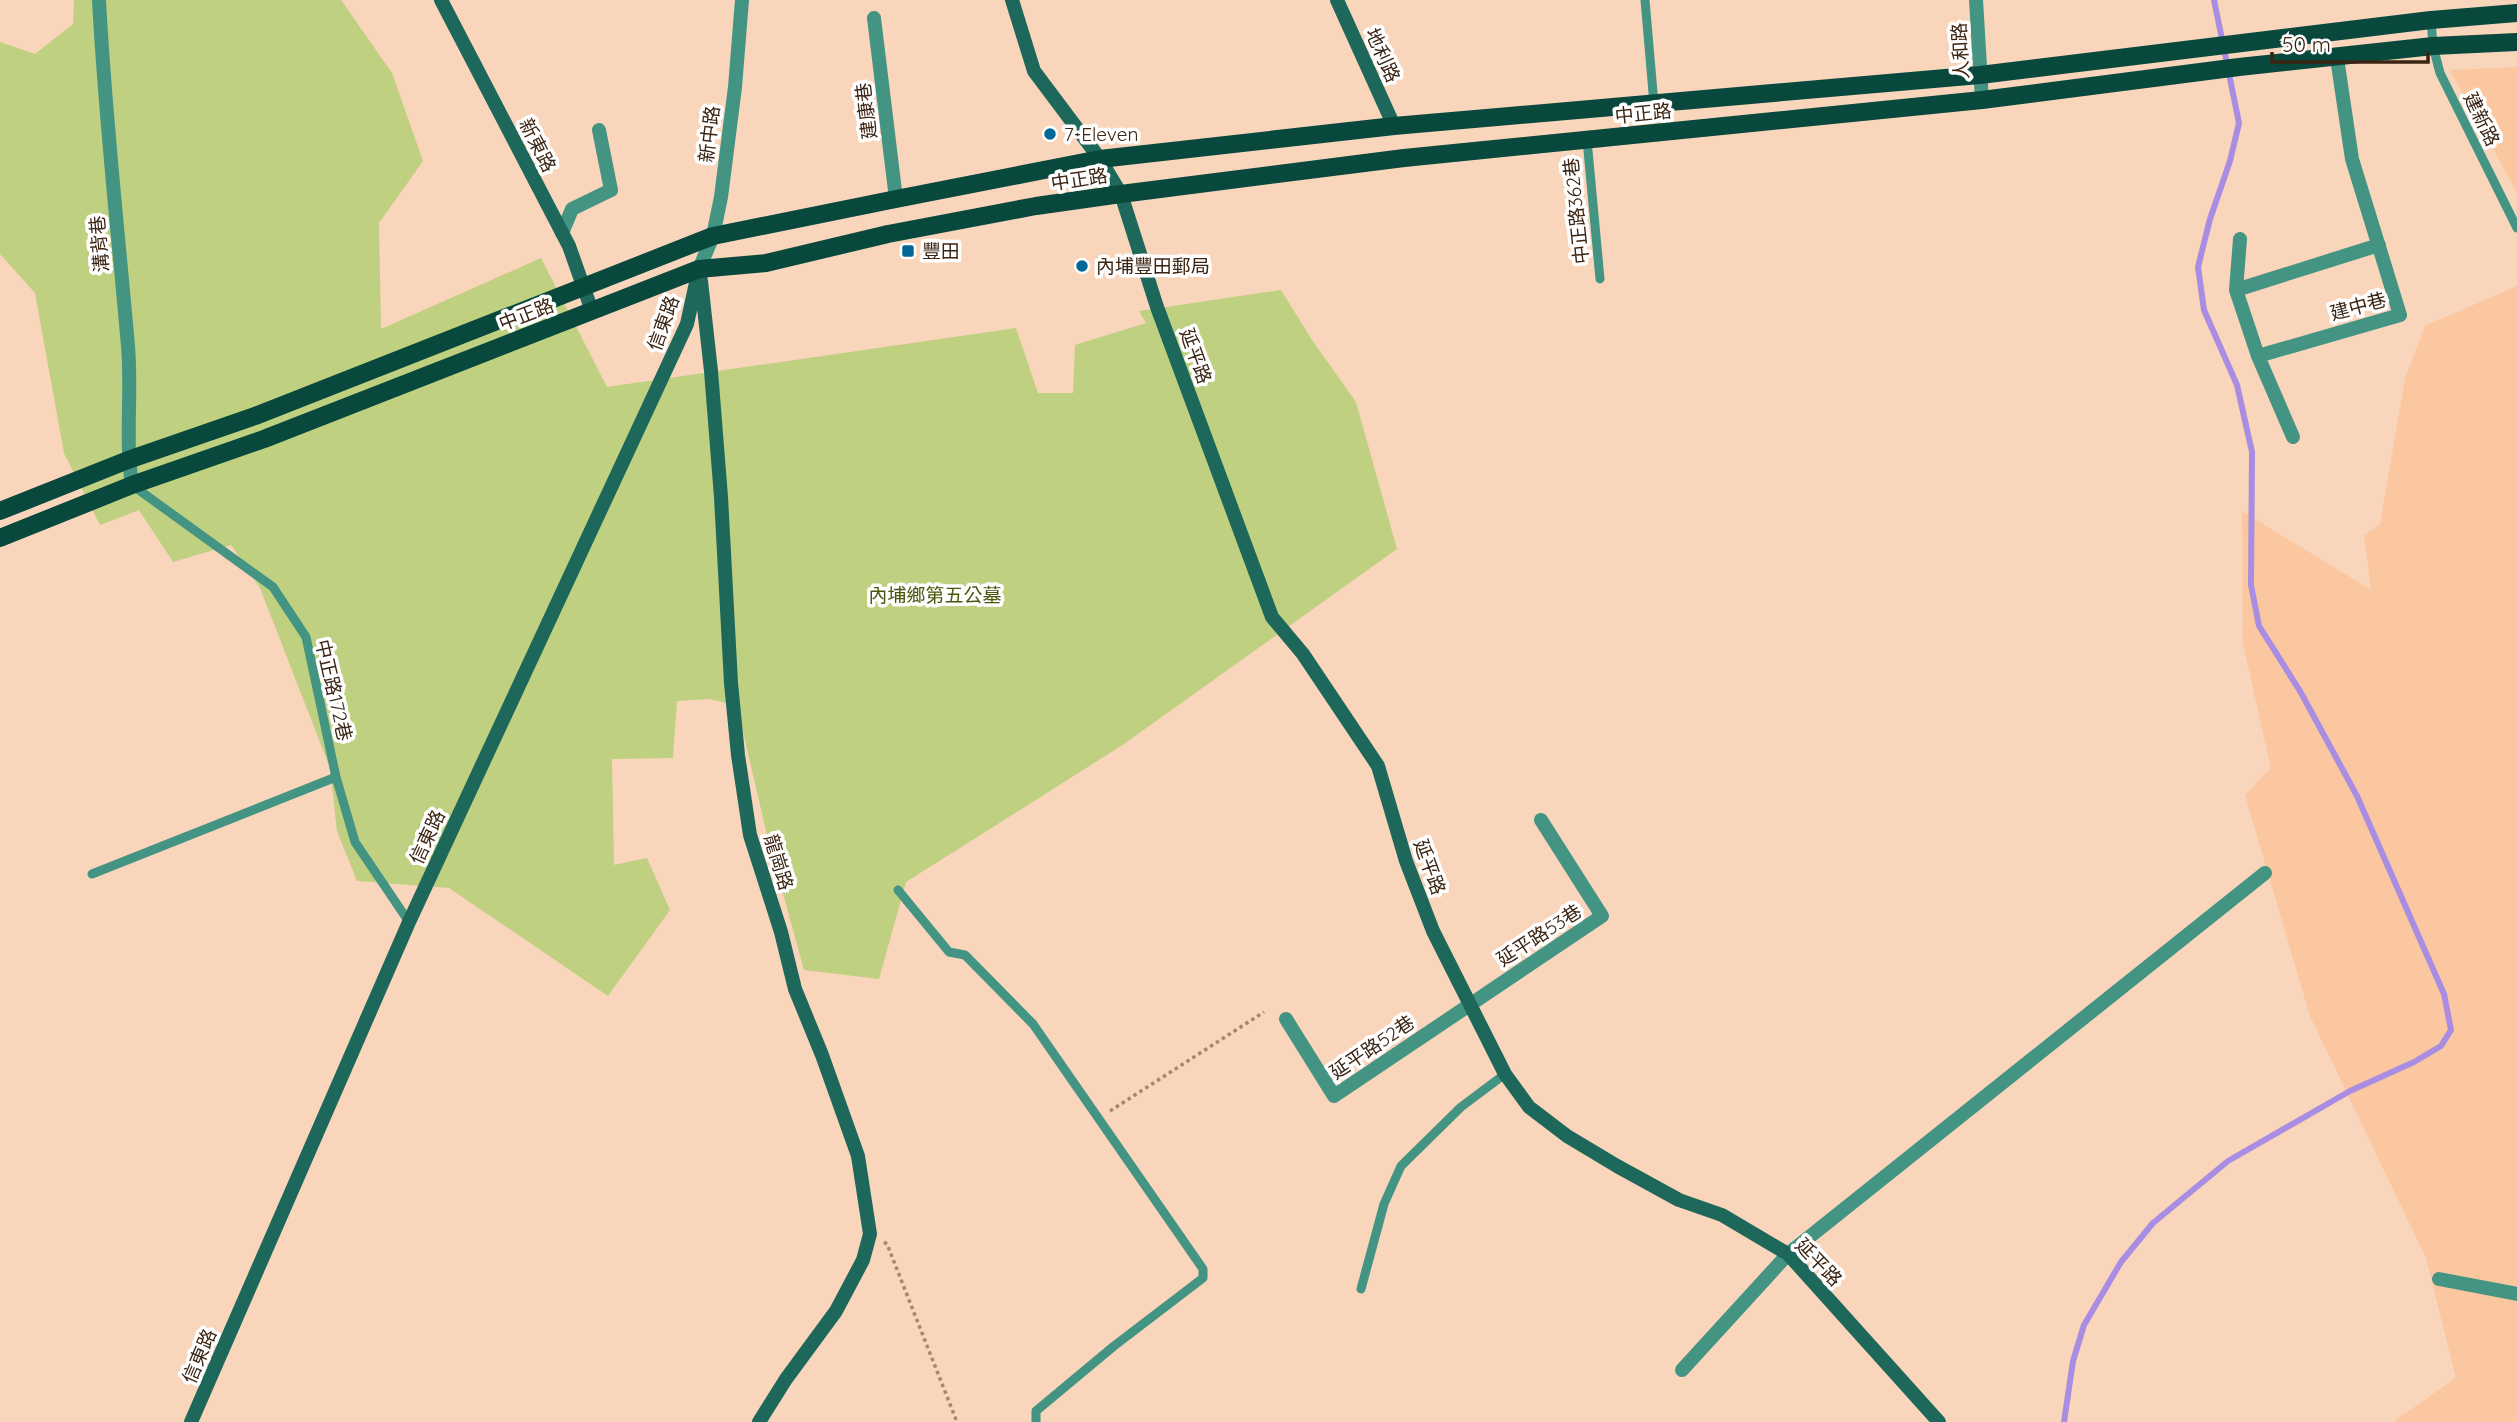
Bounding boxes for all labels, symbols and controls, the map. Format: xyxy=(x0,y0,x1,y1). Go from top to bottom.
scale bar xyxy=(2272,21,2428,65)
street label: 人和路 xyxy=(1947,22,1973,80)
street label: 地利路 xyxy=(1360,24,1406,86)
text: 50 m xyxy=(2282,31,2331,57)
street label: 建康巷 xyxy=(851,81,881,141)
street label: 建新路 xyxy=(2459,88,2505,150)
street label: 中正路 xyxy=(1613,98,1673,128)
street label: 新中路 xyxy=(694,104,724,164)
street label: 新東路 xyxy=(514,114,562,176)
place label: 7-Eleven xyxy=(1064,122,1138,146)
marker: 7-Eleven xyxy=(1042,126,1058,142)
street label: 中正路362巷 xyxy=(1558,157,1594,265)
street label: 中正路 xyxy=(1049,163,1109,195)
street label: 溝背巷 xyxy=(85,215,113,273)
place label: 豐田 xyxy=(922,239,960,263)
marker: 豐田 xyxy=(900,243,916,259)
place label: 內埔豐田郵局 xyxy=(1096,254,1210,278)
marker: 內埔豐田郵局 xyxy=(1074,258,1090,274)
street label: 建中巷 xyxy=(2327,287,2389,325)
street label: 信東路 xyxy=(642,292,684,354)
street label: 中正路 xyxy=(495,293,557,335)
street label: 延平路 xyxy=(1175,325,1217,387)
park label: 內埔鄉第五公墓 xyxy=(868,583,1002,607)
street label: 中正路172巷 xyxy=(311,637,357,743)
street label: 信東路 xyxy=(404,806,450,868)
street label: 龍崗路 xyxy=(759,831,799,893)
street label: 延平路 xyxy=(1409,836,1451,898)
street label: 延平路53巷 xyxy=(1492,899,1586,971)
street label: 延平路52巷 xyxy=(1325,1010,1419,1084)
street label: 延平路 xyxy=(1791,1233,1847,1291)
street label: 信東路 xyxy=(177,1325,221,1387)

